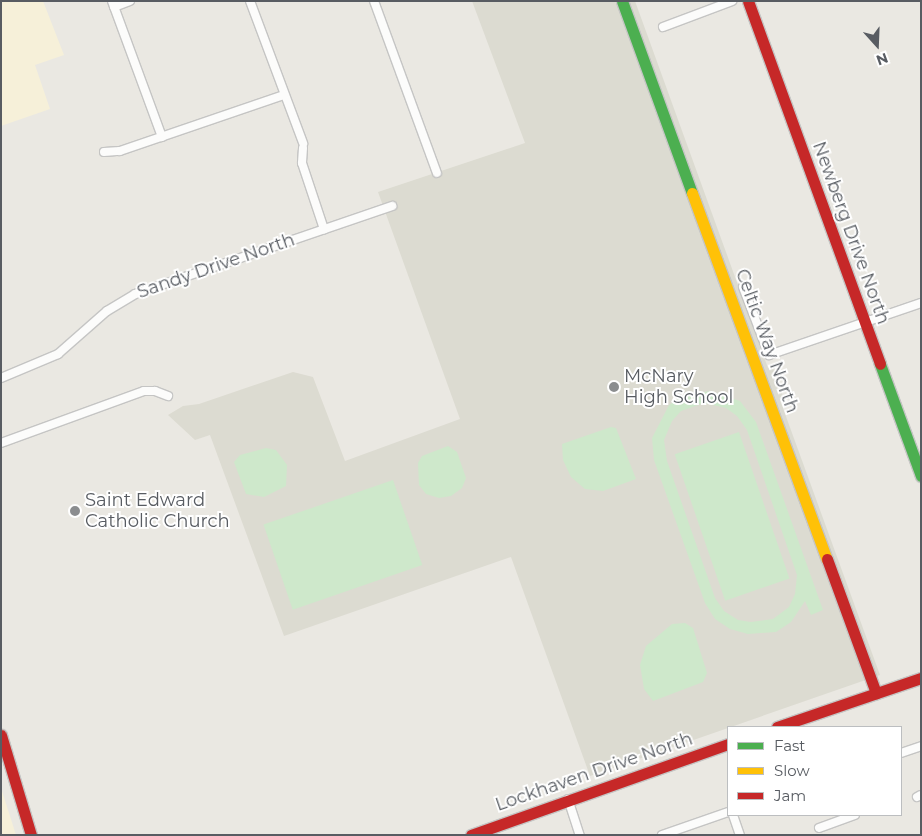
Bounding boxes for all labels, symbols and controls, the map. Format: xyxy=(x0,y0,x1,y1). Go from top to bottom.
north arrow xyxy=(852,20,902,70)
text: N xyxy=(874,49,891,69)
street label: Newberg Drive North xyxy=(808,139,894,327)
street label: Sandy Drive North xyxy=(134,229,298,303)
street label: Celtic Way North xyxy=(731,266,803,416)
place label: McNary High School xyxy=(624,366,733,408)
marker: McNary High School xyxy=(608,381,620,393)
place label: Saint Edward Catholic Church xyxy=(85,490,230,532)
marker: Saint Edward Catholic Church xyxy=(69,505,81,517)
legend xyxy=(727,726,902,816)
street label: Lockhaven Drive North xyxy=(493,728,695,816)
text: Fast xyxy=(774,736,805,755)
text: Slow xyxy=(774,761,810,780)
text: Jam xyxy=(774,786,806,805)

